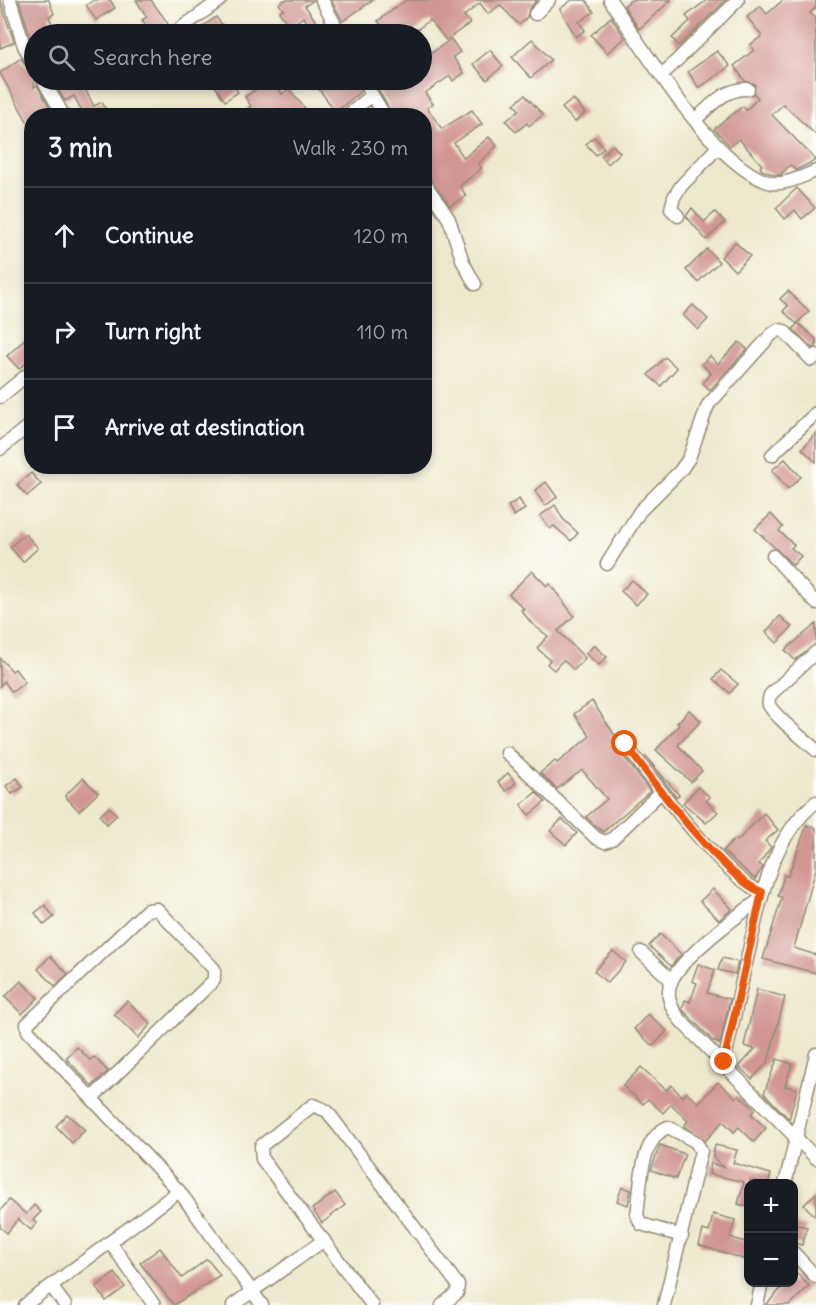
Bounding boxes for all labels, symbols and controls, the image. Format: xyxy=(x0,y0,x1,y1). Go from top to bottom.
search box xyxy=(24,24,432,90)
icon: search xyxy=(45,41,78,74)
text: Search here xyxy=(93,43,212,71)
text: 3 min xyxy=(48,131,113,164)
text: Walk · 230 m xyxy=(293,135,408,160)
icon: ahead xyxy=(48,219,81,252)
text: Continue xyxy=(105,221,194,249)
text: 120 m xyxy=(354,223,408,248)
icon: right xyxy=(48,315,81,348)
text: Turn right xyxy=(105,317,201,345)
text: 110 m xyxy=(357,319,408,344)
icon: arrive xyxy=(48,411,81,444)
text: Arrive at destination xyxy=(105,413,305,441)
route start xyxy=(611,730,637,756)
route end xyxy=(710,1048,736,1074)
map controls xyxy=(744,1179,798,1287)
button: + xyxy=(744,1179,798,1233)
button: − xyxy=(744,1233,798,1287)

